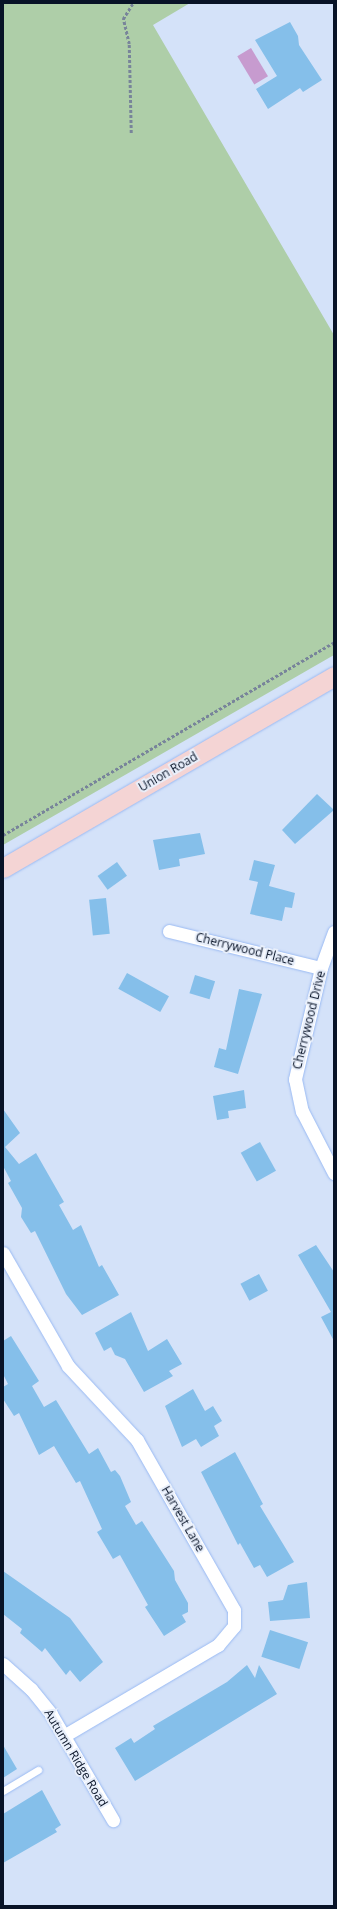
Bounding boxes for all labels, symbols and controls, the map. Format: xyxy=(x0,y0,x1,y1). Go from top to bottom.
street label: Union Road xyxy=(136,749,200,795)
street label: Cherrywood Place xyxy=(194,930,296,968)
street label: Cherrywood Drive xyxy=(290,969,328,1071)
street label: Harvest Lane xyxy=(158,1484,208,1554)
street label: Autumn Ridge Road xyxy=(41,1707,111,1809)

